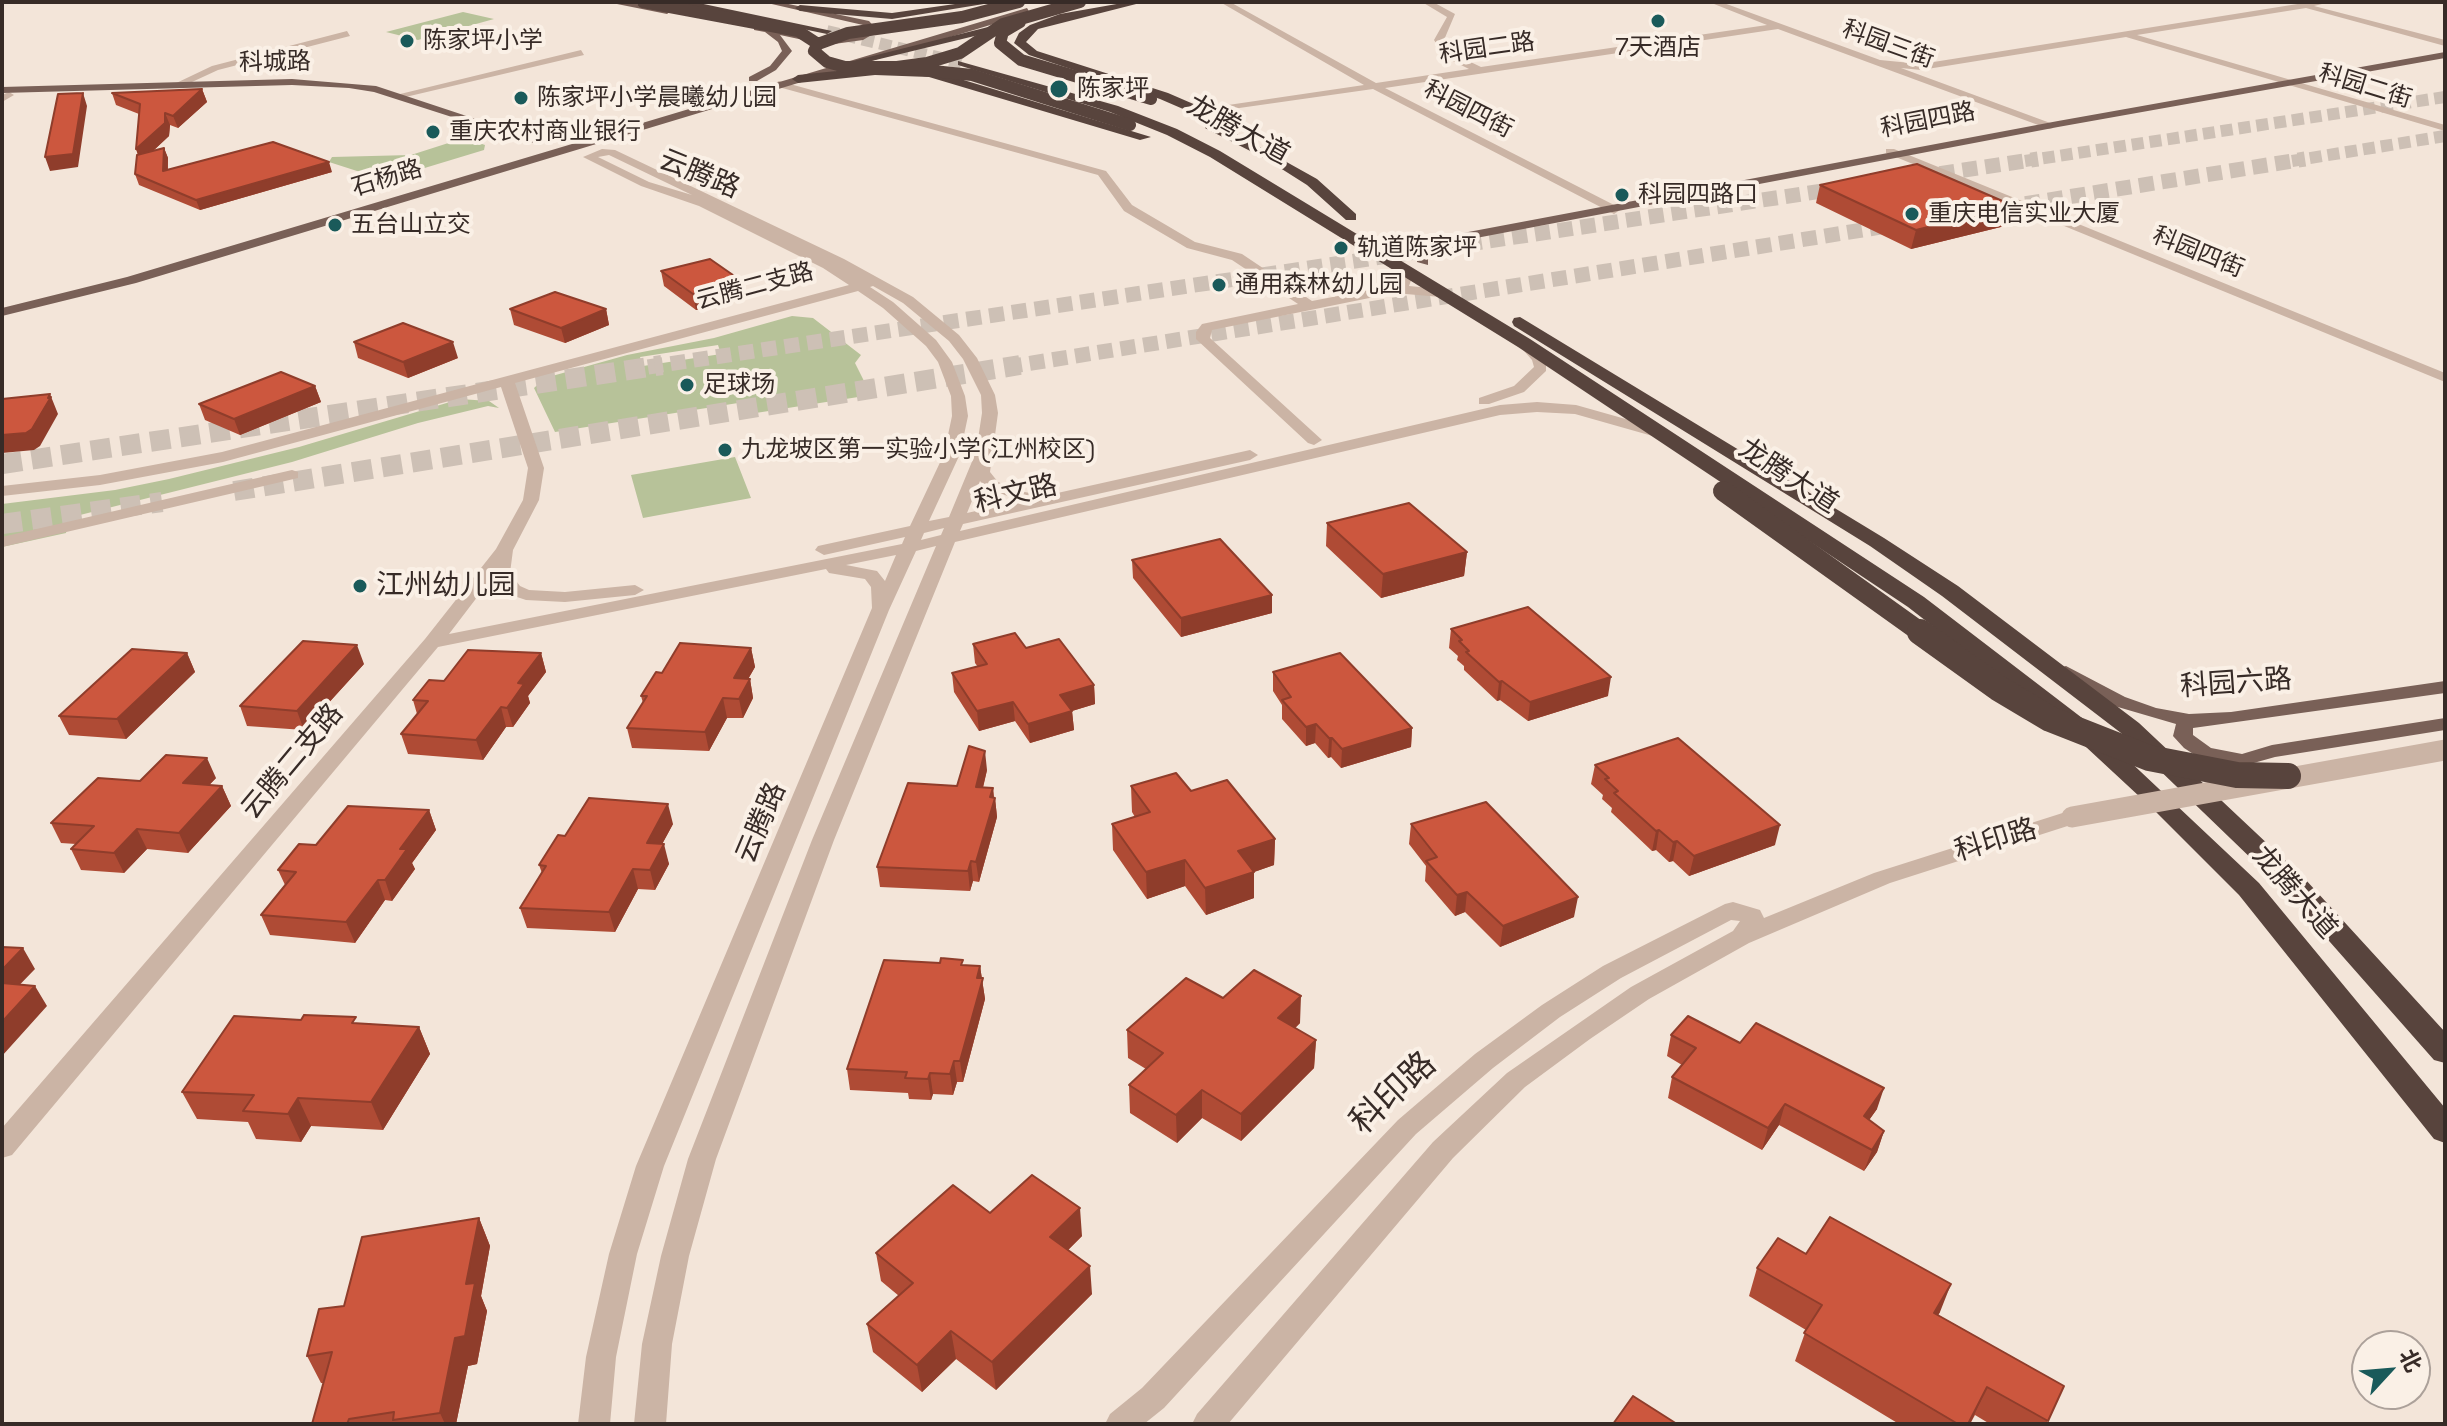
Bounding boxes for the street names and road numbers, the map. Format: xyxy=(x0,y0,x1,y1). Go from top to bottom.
street label: 科园三街 xyxy=(1838,15,1938,75)
street label: 科园二路 xyxy=(1437,28,1537,70)
street label: 科城路 xyxy=(239,48,311,78)
street label: 科园二街 xyxy=(2315,59,2415,115)
street label: 科园四街 xyxy=(1419,75,1517,145)
street label: 龙腾大道 xyxy=(1181,89,1295,173)
street label: 科园四路 xyxy=(1878,98,1978,144)
street label: 云腾路 xyxy=(654,144,744,206)
street label: 石杨路 xyxy=(348,155,426,203)
street label: 科园四街 xyxy=(2148,222,2248,284)
street label: 云腾二支路 xyxy=(693,258,817,316)
street label: 龙腾大道 xyxy=(1732,432,1844,522)
street label: 科文路 xyxy=(971,469,1061,521)
street label: 科园六路 xyxy=(2179,663,2293,705)
street label: 云腾二支路 xyxy=(235,698,351,826)
street label: 云腾路 xyxy=(730,778,794,868)
street label: 科印路 xyxy=(1951,813,2041,869)
street label: 龙腾大道 xyxy=(2245,840,2343,946)
street label: 科印路 xyxy=(1343,1044,1445,1144)

